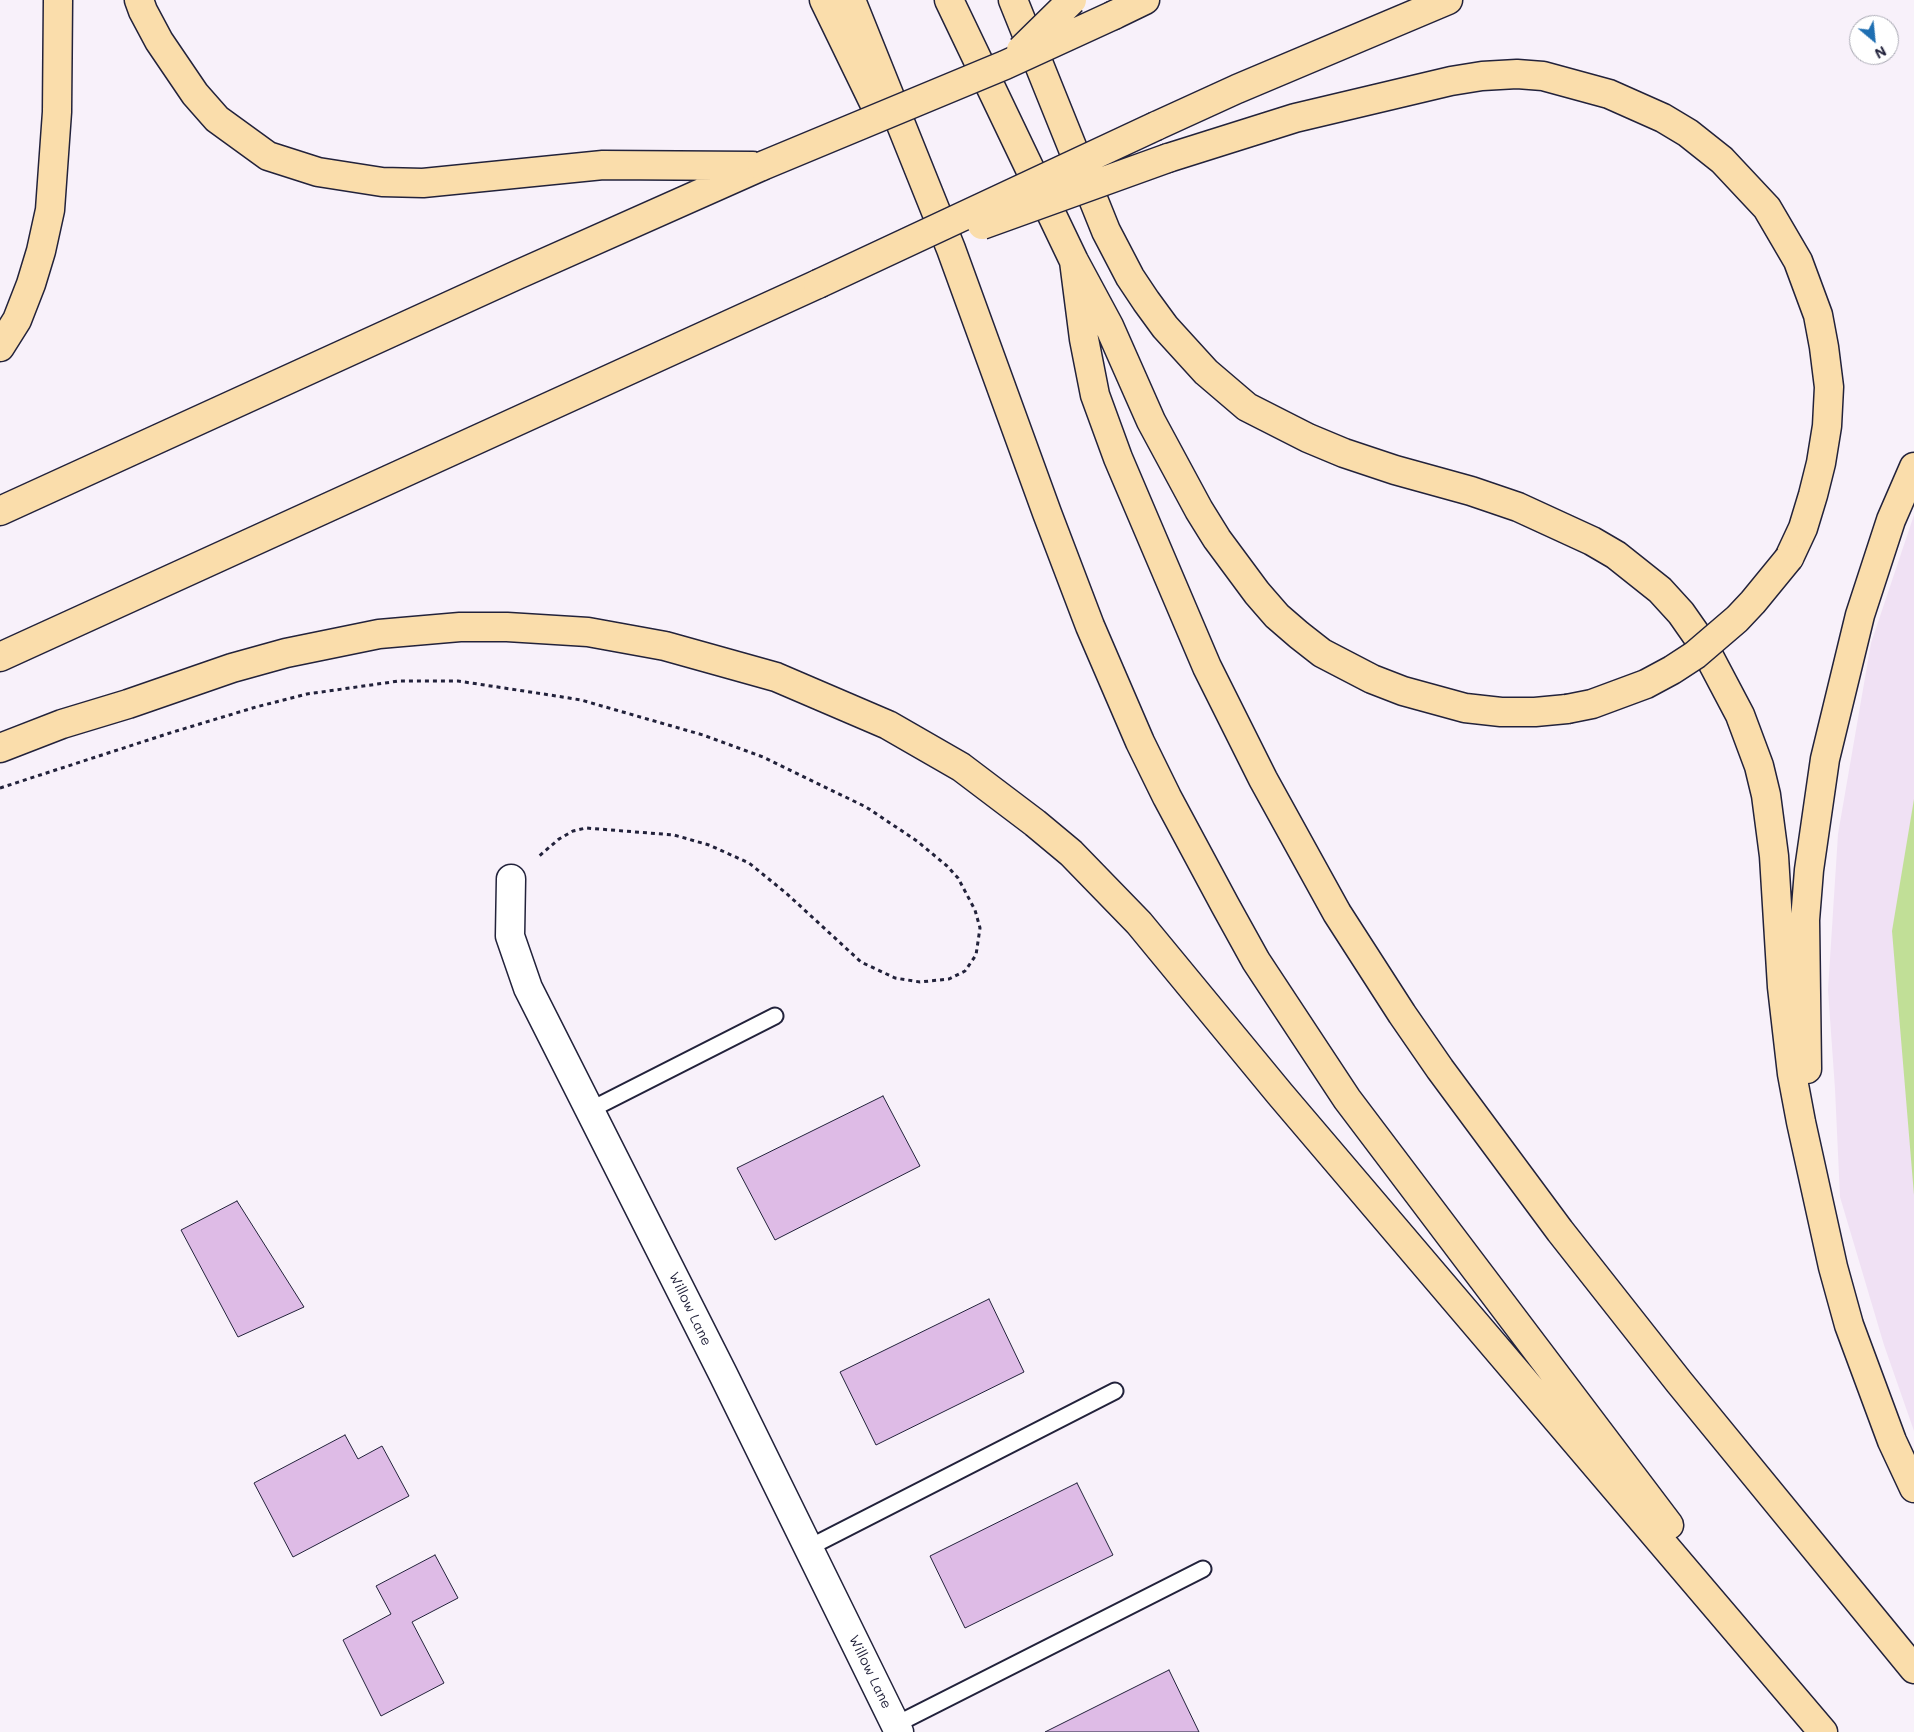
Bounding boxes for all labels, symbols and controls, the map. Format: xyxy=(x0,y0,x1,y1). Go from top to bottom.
north arrow xyxy=(1849,15,1899,65)
text: N xyxy=(1872,42,1890,64)
street label: Willow Lane xyxy=(665,1269,715,1349)
street label: Willow Lane xyxy=(845,1632,895,1712)

